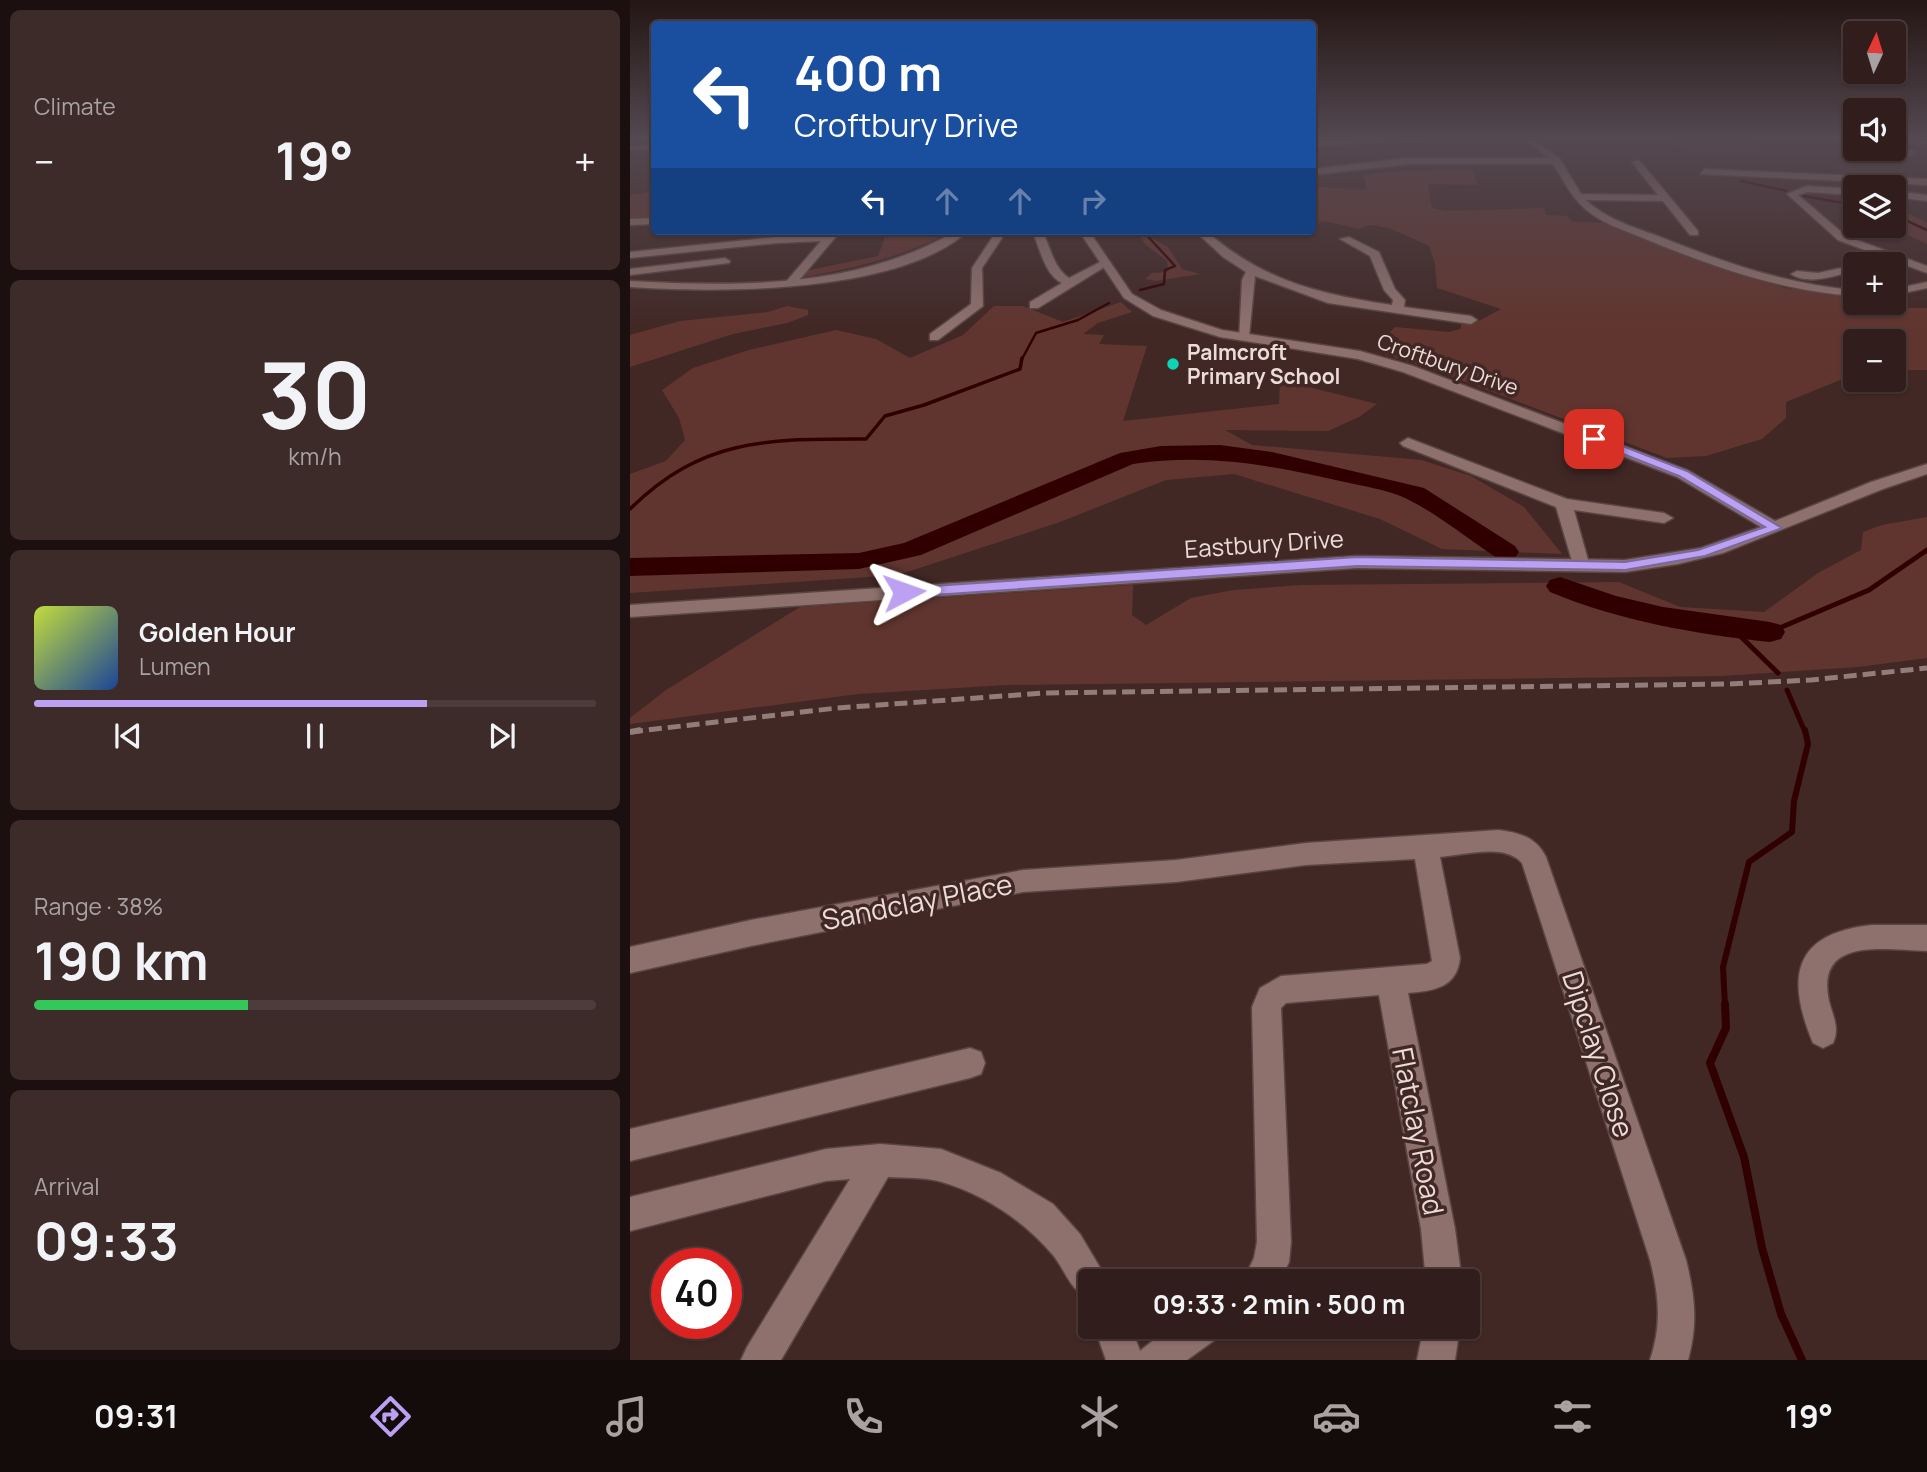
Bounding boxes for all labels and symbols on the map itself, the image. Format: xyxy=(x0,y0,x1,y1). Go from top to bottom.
north arrow xyxy=(1843,21,1906,84)
street label: Croftbury Drive xyxy=(1374,327,1522,401)
place label: Palmcroft Primary School xyxy=(1187,338,1341,390)
marker: Palmcroft Primary School xyxy=(1165,356,1181,372)
pin xyxy=(1564,409,1624,469)
street label: Eastbury Drive xyxy=(1183,521,1345,565)
position arrow xyxy=(867,555,941,629)
street label: Sandclay Place xyxy=(819,864,1015,938)
street label: Dipclay Close xyxy=(1554,966,1644,1142)
street label: Flatclay Road xyxy=(1384,1044,1454,1218)
speed limit sign: 40 xyxy=(651,1248,742,1339)

